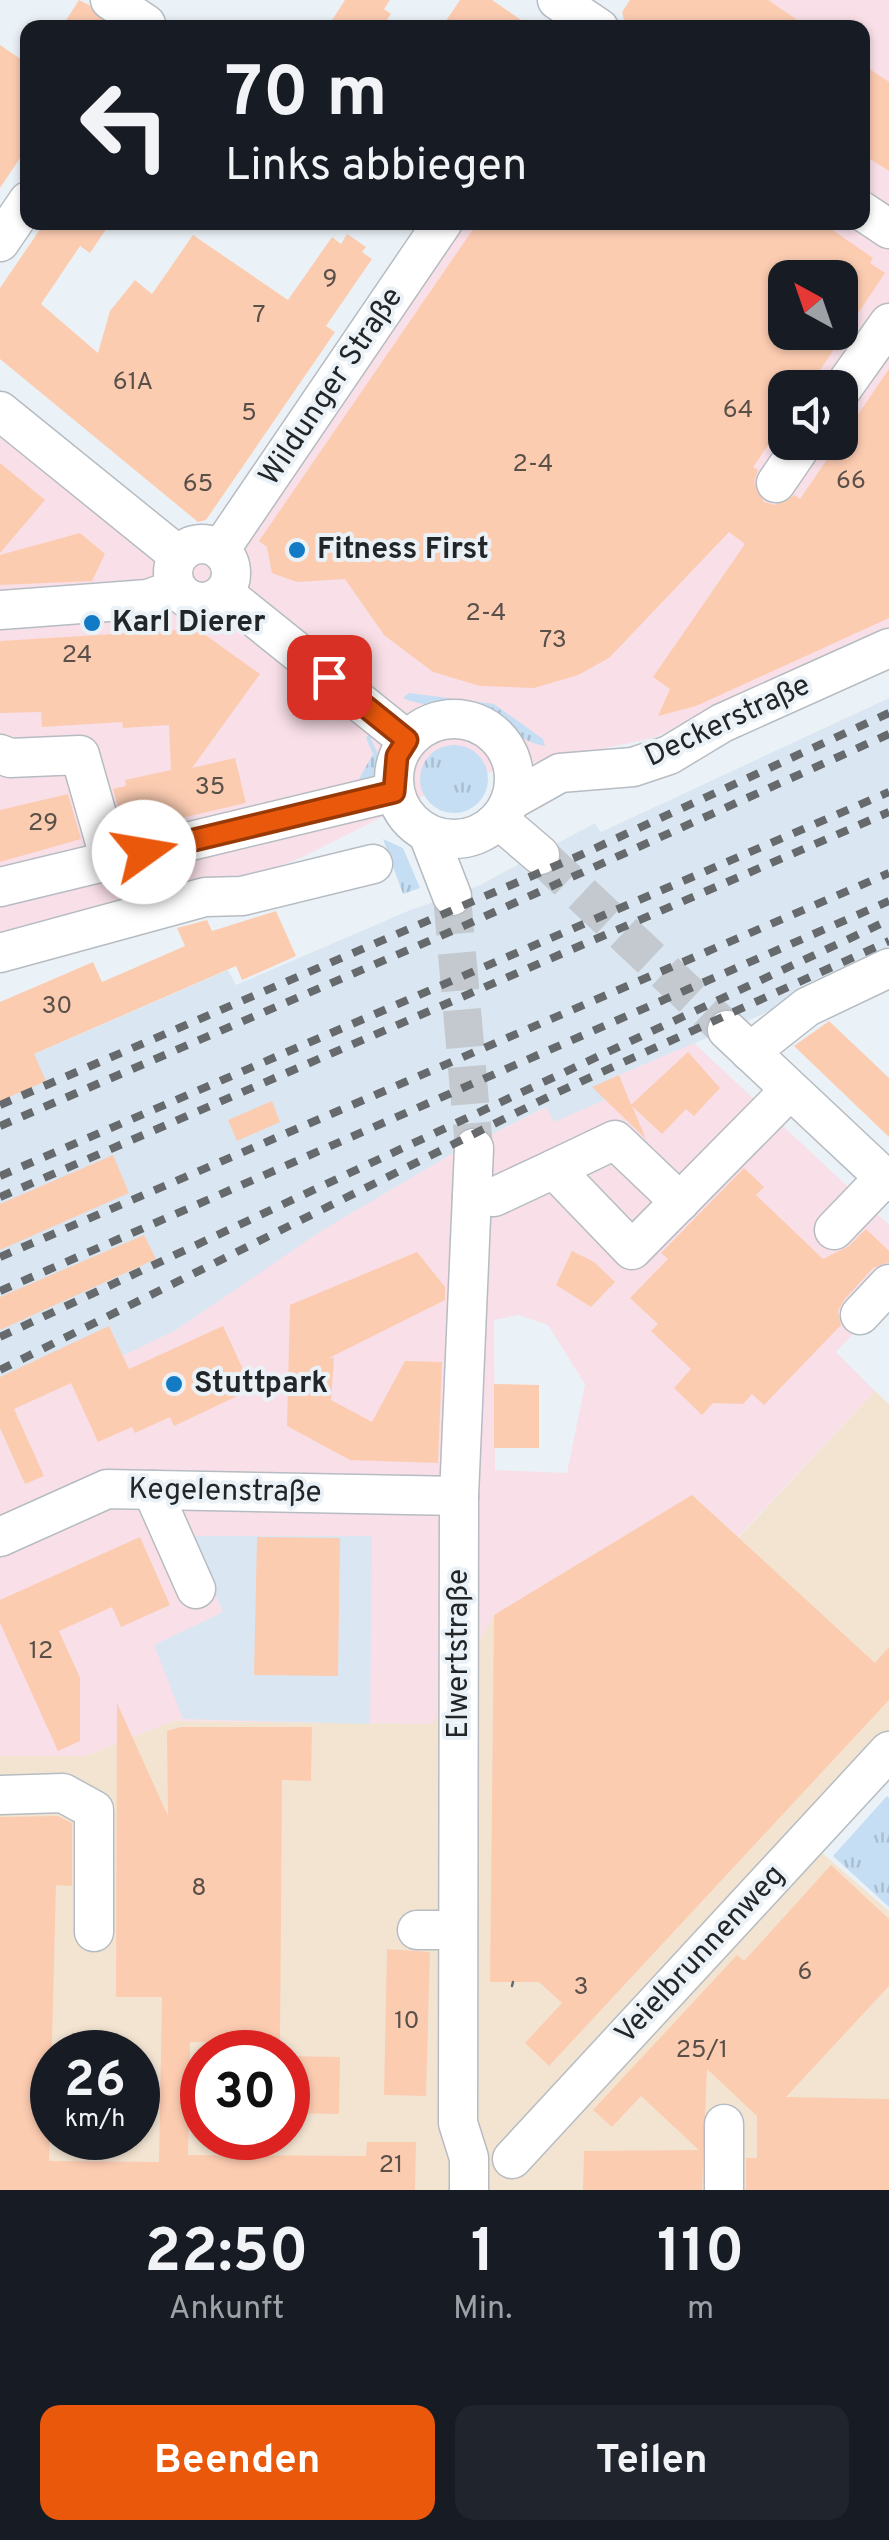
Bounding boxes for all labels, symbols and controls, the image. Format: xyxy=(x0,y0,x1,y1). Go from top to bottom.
text: 70 m xyxy=(225,52,388,141)
icon: left xyxy=(60,60,190,190)
text: Links abbiegen xyxy=(225,139,527,196)
north arrow xyxy=(768,260,858,350)
map controls xyxy=(768,260,858,460)
house number: 9 xyxy=(323,264,337,296)
street label: Wildunger Straße xyxy=(252,281,412,493)
house number: 7 xyxy=(252,300,266,332)
house number: 61A xyxy=(113,367,153,399)
button: sound xyxy=(768,370,858,460)
house number: 64 xyxy=(723,395,753,427)
house number: 5 xyxy=(241,398,257,430)
house number: 2-4 xyxy=(513,449,553,481)
house number: 66 xyxy=(836,466,866,498)
house number: 65 xyxy=(183,469,213,501)
place label: Fitness First xyxy=(317,532,489,569)
marker: Fitness First xyxy=(286,539,308,561)
house number: 2-4 xyxy=(466,598,506,630)
place label: Karl Dierer xyxy=(112,605,266,642)
marker: Karl Dierer xyxy=(81,612,103,634)
house number: 73 xyxy=(539,625,567,657)
pin xyxy=(287,635,372,720)
house number: 24 xyxy=(62,640,92,672)
icon: arrive xyxy=(302,650,357,705)
street label: Deckerstraße xyxy=(639,668,817,776)
house number: 35 xyxy=(195,772,225,804)
position arrow xyxy=(92,800,196,904)
house number: 29 xyxy=(28,808,58,840)
house number: 30 xyxy=(42,991,72,1023)
place label: Stuttpark xyxy=(194,1366,328,1403)
marker: Stuttpark xyxy=(163,1373,185,1395)
street label: Kegelenstraße xyxy=(128,1472,322,1512)
street label: Elwertstraße xyxy=(441,1569,478,1739)
house number: 12 xyxy=(29,1636,53,1668)
street label: Veielbrunnenweg xyxy=(608,1858,794,2052)
house number: 8 xyxy=(191,1873,207,1905)
house number: 6 xyxy=(798,1957,812,1989)
house number: 3 xyxy=(573,1972,589,2004)
house number: 10 xyxy=(394,2006,420,2038)
speed limit sign: 30 xyxy=(180,2030,310,2160)
house number: 25/1 xyxy=(676,2035,728,2067)
text: 26 xyxy=(64,2051,126,2114)
text: km/h xyxy=(65,2104,125,2136)
house number: 21 xyxy=(379,2150,403,2182)
text: 22:50 xyxy=(145,2217,309,2293)
text: 1 xyxy=(471,2217,495,2293)
text: 110 xyxy=(657,2217,744,2293)
text: Ankunft xyxy=(169,2290,284,2330)
text: Min. xyxy=(453,2290,512,2330)
text: m xyxy=(687,2290,714,2330)
button: Beenden xyxy=(40,2405,435,2520)
button: Teilen xyxy=(455,2405,849,2520)

